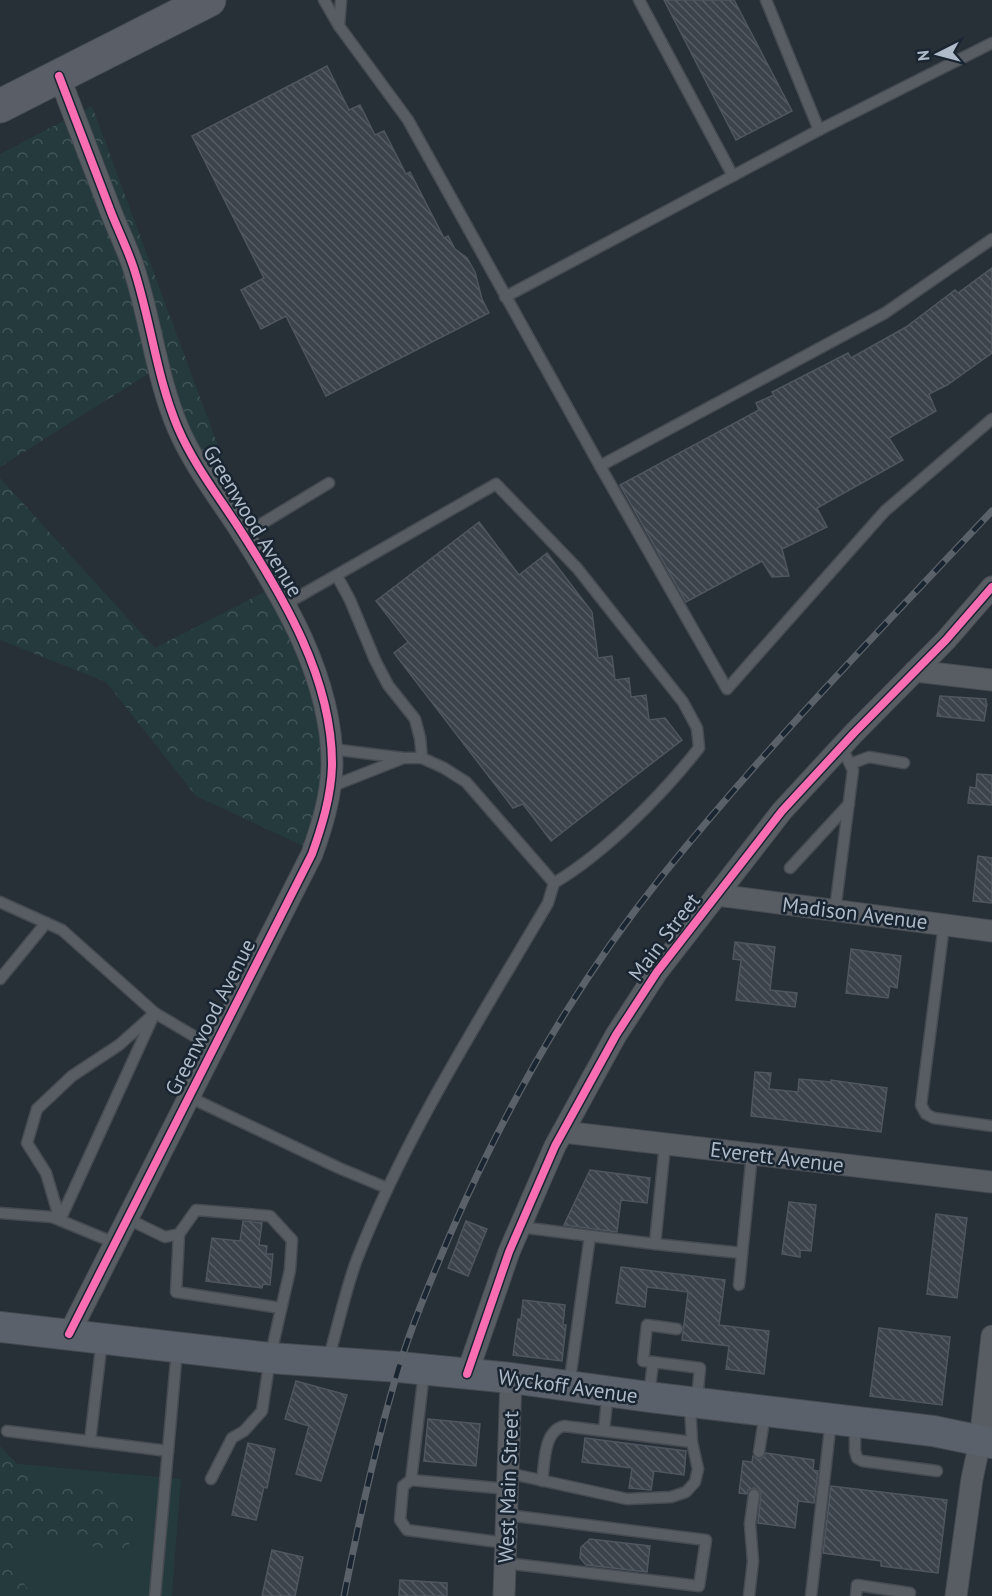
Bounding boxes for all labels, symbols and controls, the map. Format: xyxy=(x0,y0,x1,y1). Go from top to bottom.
north arrow xyxy=(908,24,968,84)
text: N xyxy=(913,49,934,62)
street label: Greenwood Avenue xyxy=(197,440,309,602)
street label: Main Street xyxy=(622,888,706,986)
street label: Madison Avenue xyxy=(781,891,929,935)
street label: Greenwood Avenue xyxy=(159,934,261,1100)
street label: Everett Avenue xyxy=(709,1135,845,1179)
street label: Wyckoff Avenue xyxy=(496,1363,640,1409)
street label: West Main Street xyxy=(492,1411,524,1563)

